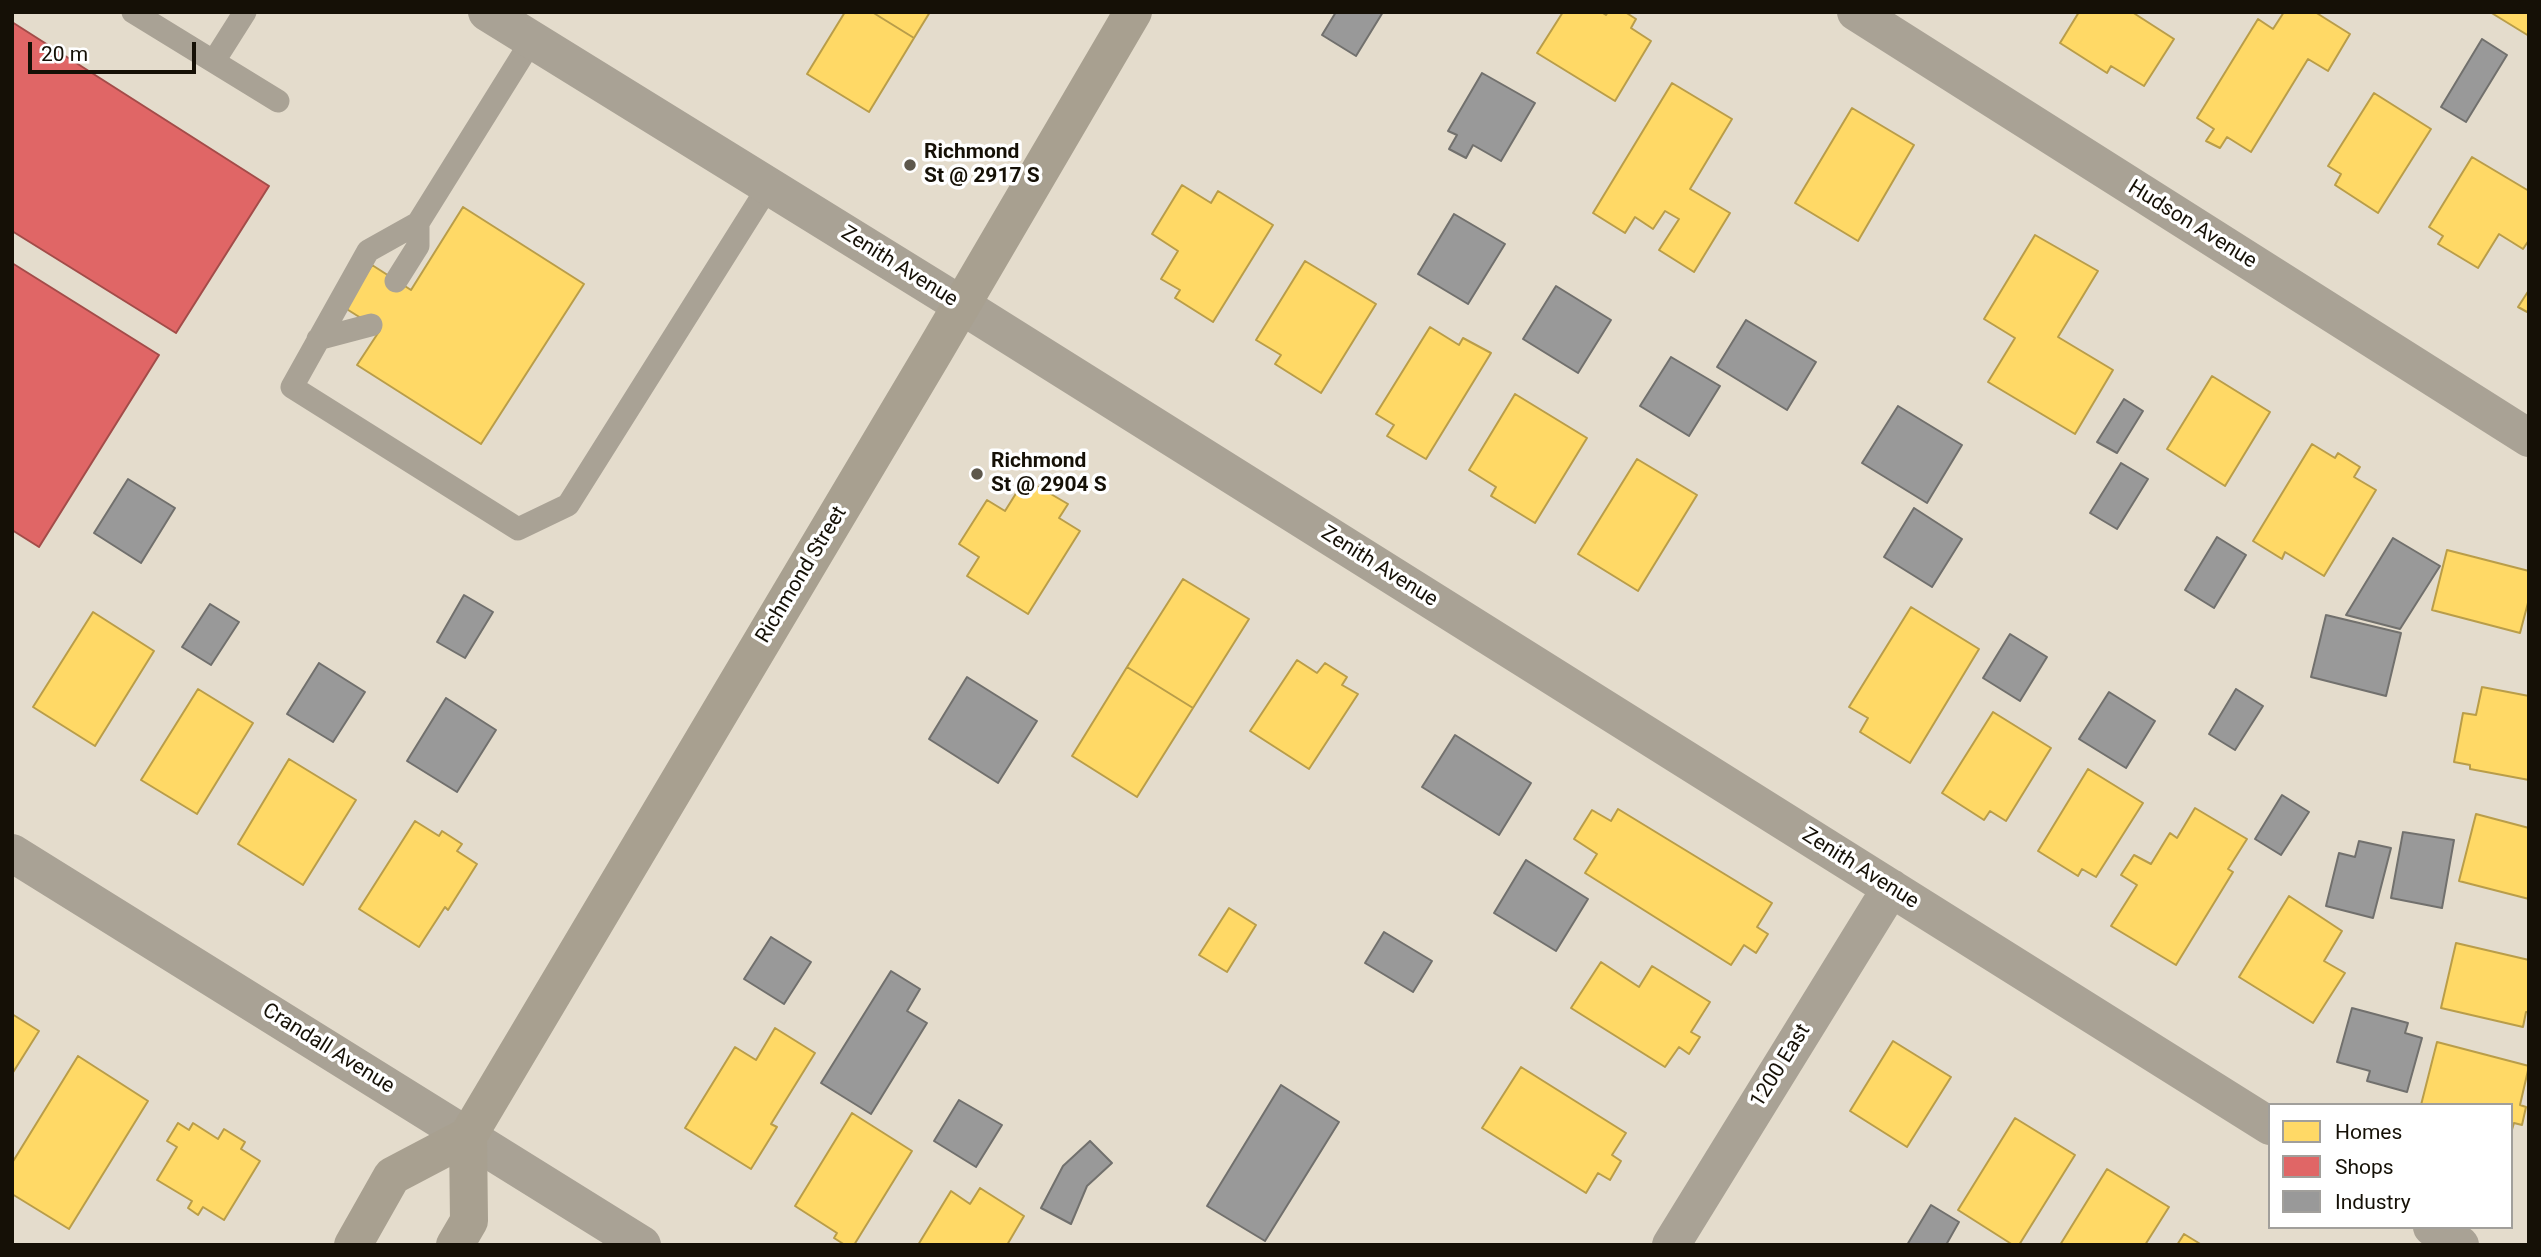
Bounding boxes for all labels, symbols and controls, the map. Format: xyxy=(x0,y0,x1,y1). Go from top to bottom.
scale bar xyxy=(32,28,200,72)
text: 20 m xyxy=(41,42,88,66)
place label: Richmond St @ 2917 S xyxy=(924,140,1040,190)
marker: Richmond St @ 2917 S xyxy=(902,157,918,173)
street label: Hudson Avenue xyxy=(2123,175,2261,275)
street label: Zenith Avenue xyxy=(836,221,962,313)
place label: Richmond St @ 2904 S xyxy=(991,449,1107,499)
marker: Richmond St @ 2904 S xyxy=(969,466,985,482)
street label: Richmond Street xyxy=(751,502,853,648)
street label: Zenith Avenue xyxy=(1316,521,1442,613)
street label: Zenith Avenue xyxy=(1797,823,1923,915)
street label: Crandall Avenue xyxy=(257,998,399,1100)
street label: 1200 East xyxy=(1746,1020,1816,1112)
legend xyxy=(2268,1103,2513,1229)
text: Homes xyxy=(2335,1120,2402,1144)
text: Shops xyxy=(2335,1155,2394,1179)
text: Industry xyxy=(2335,1190,2411,1214)

